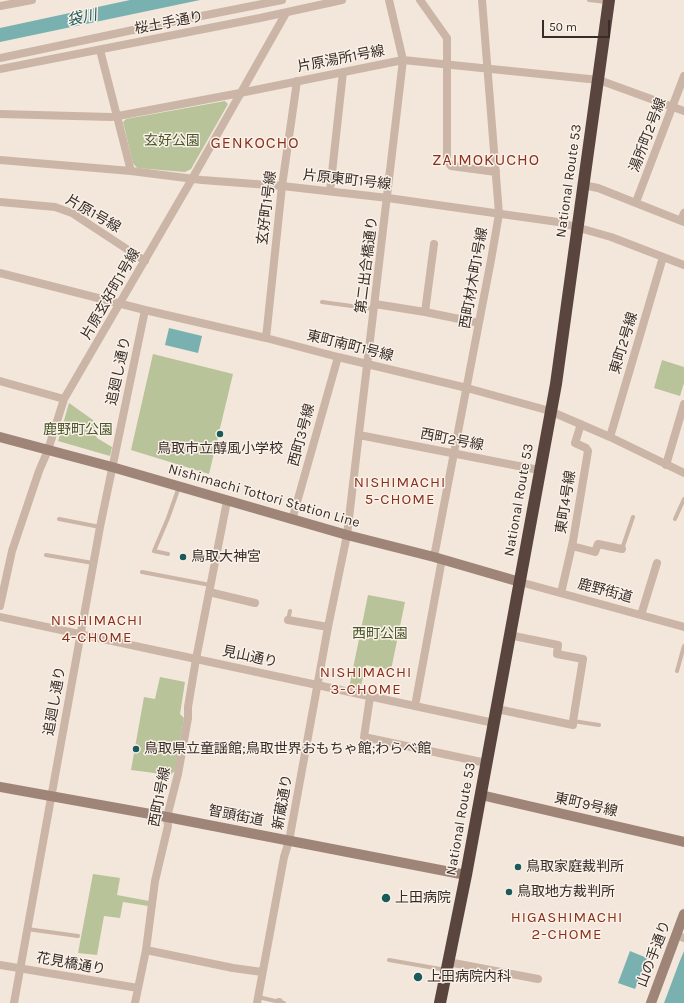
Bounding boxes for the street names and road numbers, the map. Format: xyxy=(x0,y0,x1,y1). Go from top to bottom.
street label: 桜土手通り xyxy=(133,8,205,38)
street label: 片原湯所1号線 xyxy=(296,42,386,76)
street label: 湯所町2号線 xyxy=(626,96,670,174)
street label: National Route 53 xyxy=(553,123,585,239)
street label: 片原東町1号線 xyxy=(302,167,392,193)
street label: 玄好町1号線 xyxy=(254,170,280,246)
street label: 片原1号線 xyxy=(63,192,123,236)
street label: 第二出合橋通り xyxy=(353,215,381,315)
street label: 西町材木町1号線 xyxy=(457,226,491,330)
street label: 片原玄好町1号線 xyxy=(78,245,144,343)
street label: 東町2号線 xyxy=(607,310,641,376)
street label: 東町南町1号線 xyxy=(305,327,395,365)
street label: 追廻し通り xyxy=(104,335,134,407)
street label: 西町3号線 xyxy=(286,402,318,468)
street label: 西町2号線 xyxy=(419,426,485,454)
street label: National Route 53 xyxy=(501,442,537,558)
street label: Nishimachi Tottori Station Line xyxy=(166,461,362,531)
street label: 東町4号線 xyxy=(553,469,579,535)
street label: 鹿野街道 xyxy=(576,576,634,606)
street label: 見山通り xyxy=(221,643,279,671)
street label: 追廻し通り xyxy=(41,665,69,737)
street label: National Route 53 xyxy=(443,761,479,877)
street label: 西町1号線 xyxy=(146,766,174,828)
street label: 新蔵通り xyxy=(270,773,296,831)
street label: 東町9号線 xyxy=(553,790,619,820)
street label: 智頭街道 xyxy=(207,802,265,830)
street label: 山の手通り xyxy=(634,918,674,990)
street label: 花見橋通り xyxy=(35,950,107,978)

